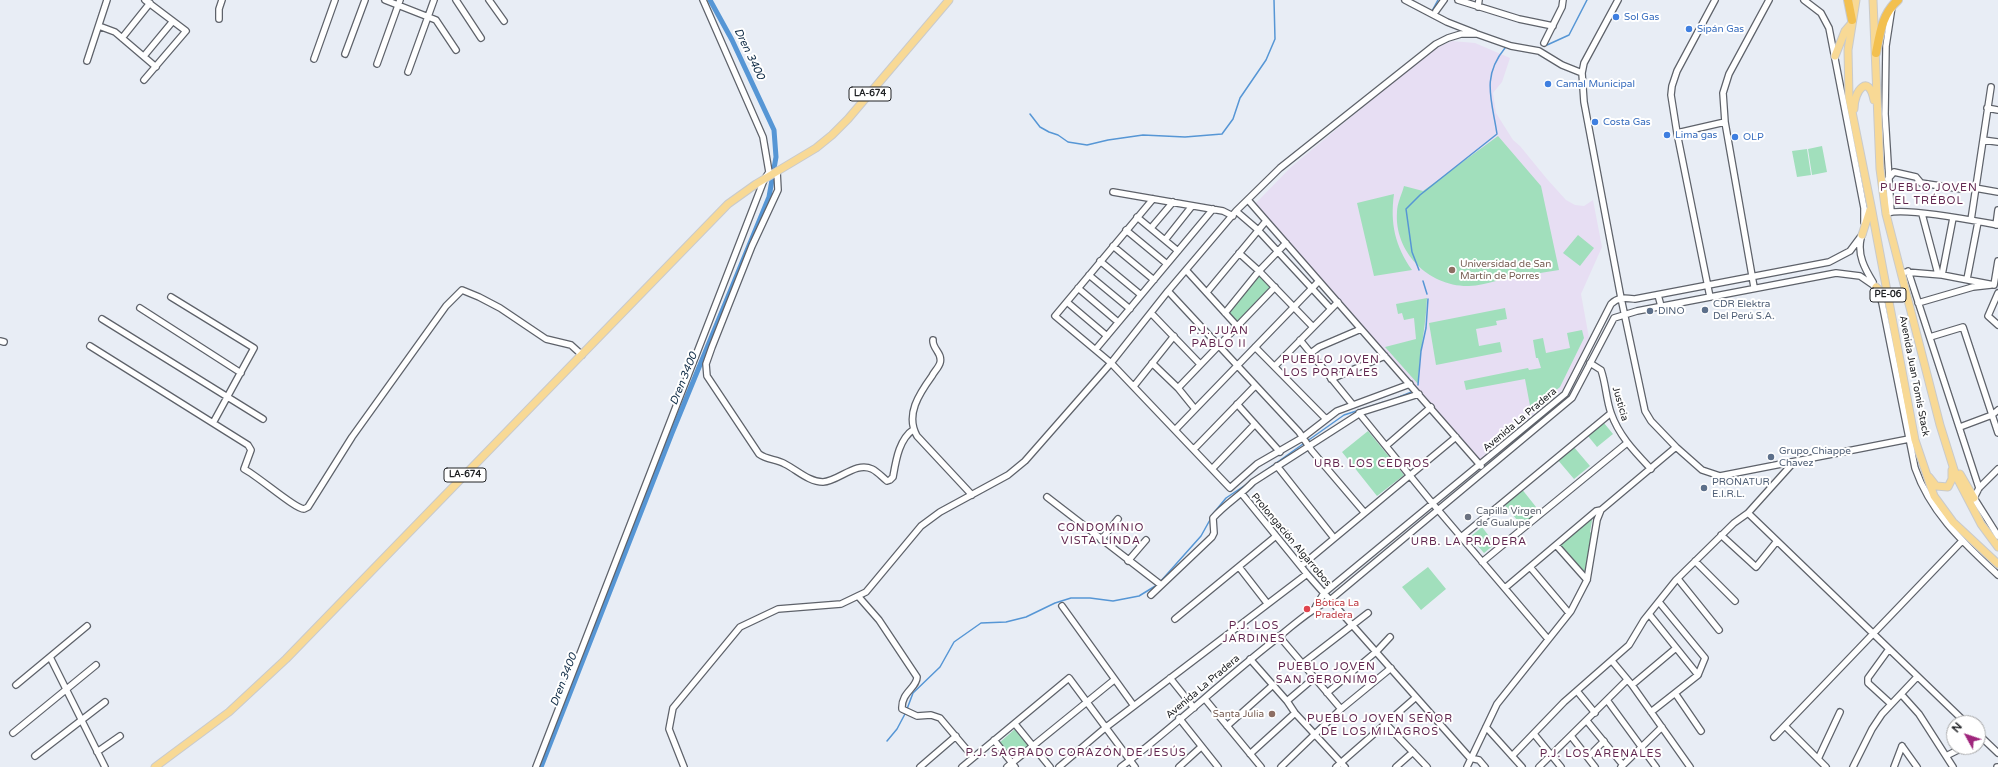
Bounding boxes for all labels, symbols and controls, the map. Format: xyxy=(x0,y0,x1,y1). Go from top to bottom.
place label: Sol Gas xyxy=(1624,11,1659,23)
marker: Sol Gas xyxy=(1611,12,1621,22)
place label: Sipán Gas xyxy=(1697,23,1744,35)
marker: Sipán Gas xyxy=(1684,24,1694,34)
water label: Dren 3400 xyxy=(731,26,767,82)
place label: Camal Municipal xyxy=(1556,78,1635,90)
marker: Camal Municipal xyxy=(1543,79,1553,89)
road number: LA-674 xyxy=(849,87,891,101)
place label: Costa Gas xyxy=(1603,116,1651,128)
marker: Costa Gas xyxy=(1590,117,1600,127)
place label: Lima gas xyxy=(1675,129,1717,141)
marker: Lima gas xyxy=(1662,130,1672,140)
place label: OLP xyxy=(1743,131,1764,143)
marker: OLP xyxy=(1730,132,1740,142)
district label: PUEBLO JOVEN EL TRÉBOL xyxy=(1880,181,1978,207)
place label: Universidad de San Martín de Porres xyxy=(1460,258,1551,282)
marker: Universidad de San Martín de Porres xyxy=(1447,265,1457,275)
road number: PE-06 xyxy=(1870,288,1906,302)
place label: CDR Elektra Del Perú S.A. xyxy=(1713,298,1775,322)
place label: DINO xyxy=(1658,305,1685,317)
marker: CDR Elektra Del Perú S.A. xyxy=(1700,305,1710,315)
marker: DINO xyxy=(1645,306,1655,316)
street label: Avenida Juan Tomis Stack xyxy=(1896,315,1932,437)
district label: P.J. JUAN PABLO II xyxy=(1189,324,1249,350)
water label: Dren 3400 xyxy=(667,351,701,407)
district label: PUEBLO JOVEN LOS PORTALES xyxy=(1282,353,1380,379)
street label: Justicia xyxy=(1609,385,1631,423)
street label: Avenida La Pradera xyxy=(1481,386,1559,454)
place label: Grupo Chiappe Chavez xyxy=(1779,445,1851,468)
marker: Grupo Chiappe Chavez xyxy=(1766,452,1776,462)
district label: URB. LOS CEDROS xyxy=(1314,457,1430,471)
road number: LA-674 xyxy=(444,468,486,482)
place label: PRONATUR E.I.R.L. xyxy=(1712,476,1770,500)
marker: PRONATUR E.I.R.L. xyxy=(1699,483,1709,493)
street label: Prolongación Algarrobos xyxy=(1248,491,1334,589)
place label: Capilla Virgen de Gualupe xyxy=(1476,505,1542,528)
marker: Capilla Virgen de Gualupe xyxy=(1463,512,1473,522)
district label: CONDOMINIO VISTA LINDA xyxy=(1057,521,1145,547)
district label: URB. LA PRADERA xyxy=(1411,535,1527,549)
place label: Botica La Pradera xyxy=(1315,597,1359,620)
marker: Botica La Pradera xyxy=(1302,604,1312,614)
district label: P.J. LOS JARDINES xyxy=(1222,619,1286,645)
water label: Dren 3400 xyxy=(548,652,580,708)
street label: Avenida La Pradera xyxy=(1164,653,1242,721)
district label: PUEBLO JOVEN SAN GERONIMO xyxy=(1276,660,1378,686)
place label: Santa Julia xyxy=(1213,708,1264,720)
marker: Santa Julia xyxy=(1267,709,1277,719)
district label: PUEBLO JOVEN SEÑOR DE LOS MILAGROS xyxy=(1307,712,1453,738)
north arrow xyxy=(1946,715,1986,755)
text: N xyxy=(1949,720,1965,735)
district label: P.J. SAGRADO CORAZÓN DE JESÚS xyxy=(965,746,1187,760)
district label: P.J. LOS ARENALES xyxy=(1540,747,1662,761)

